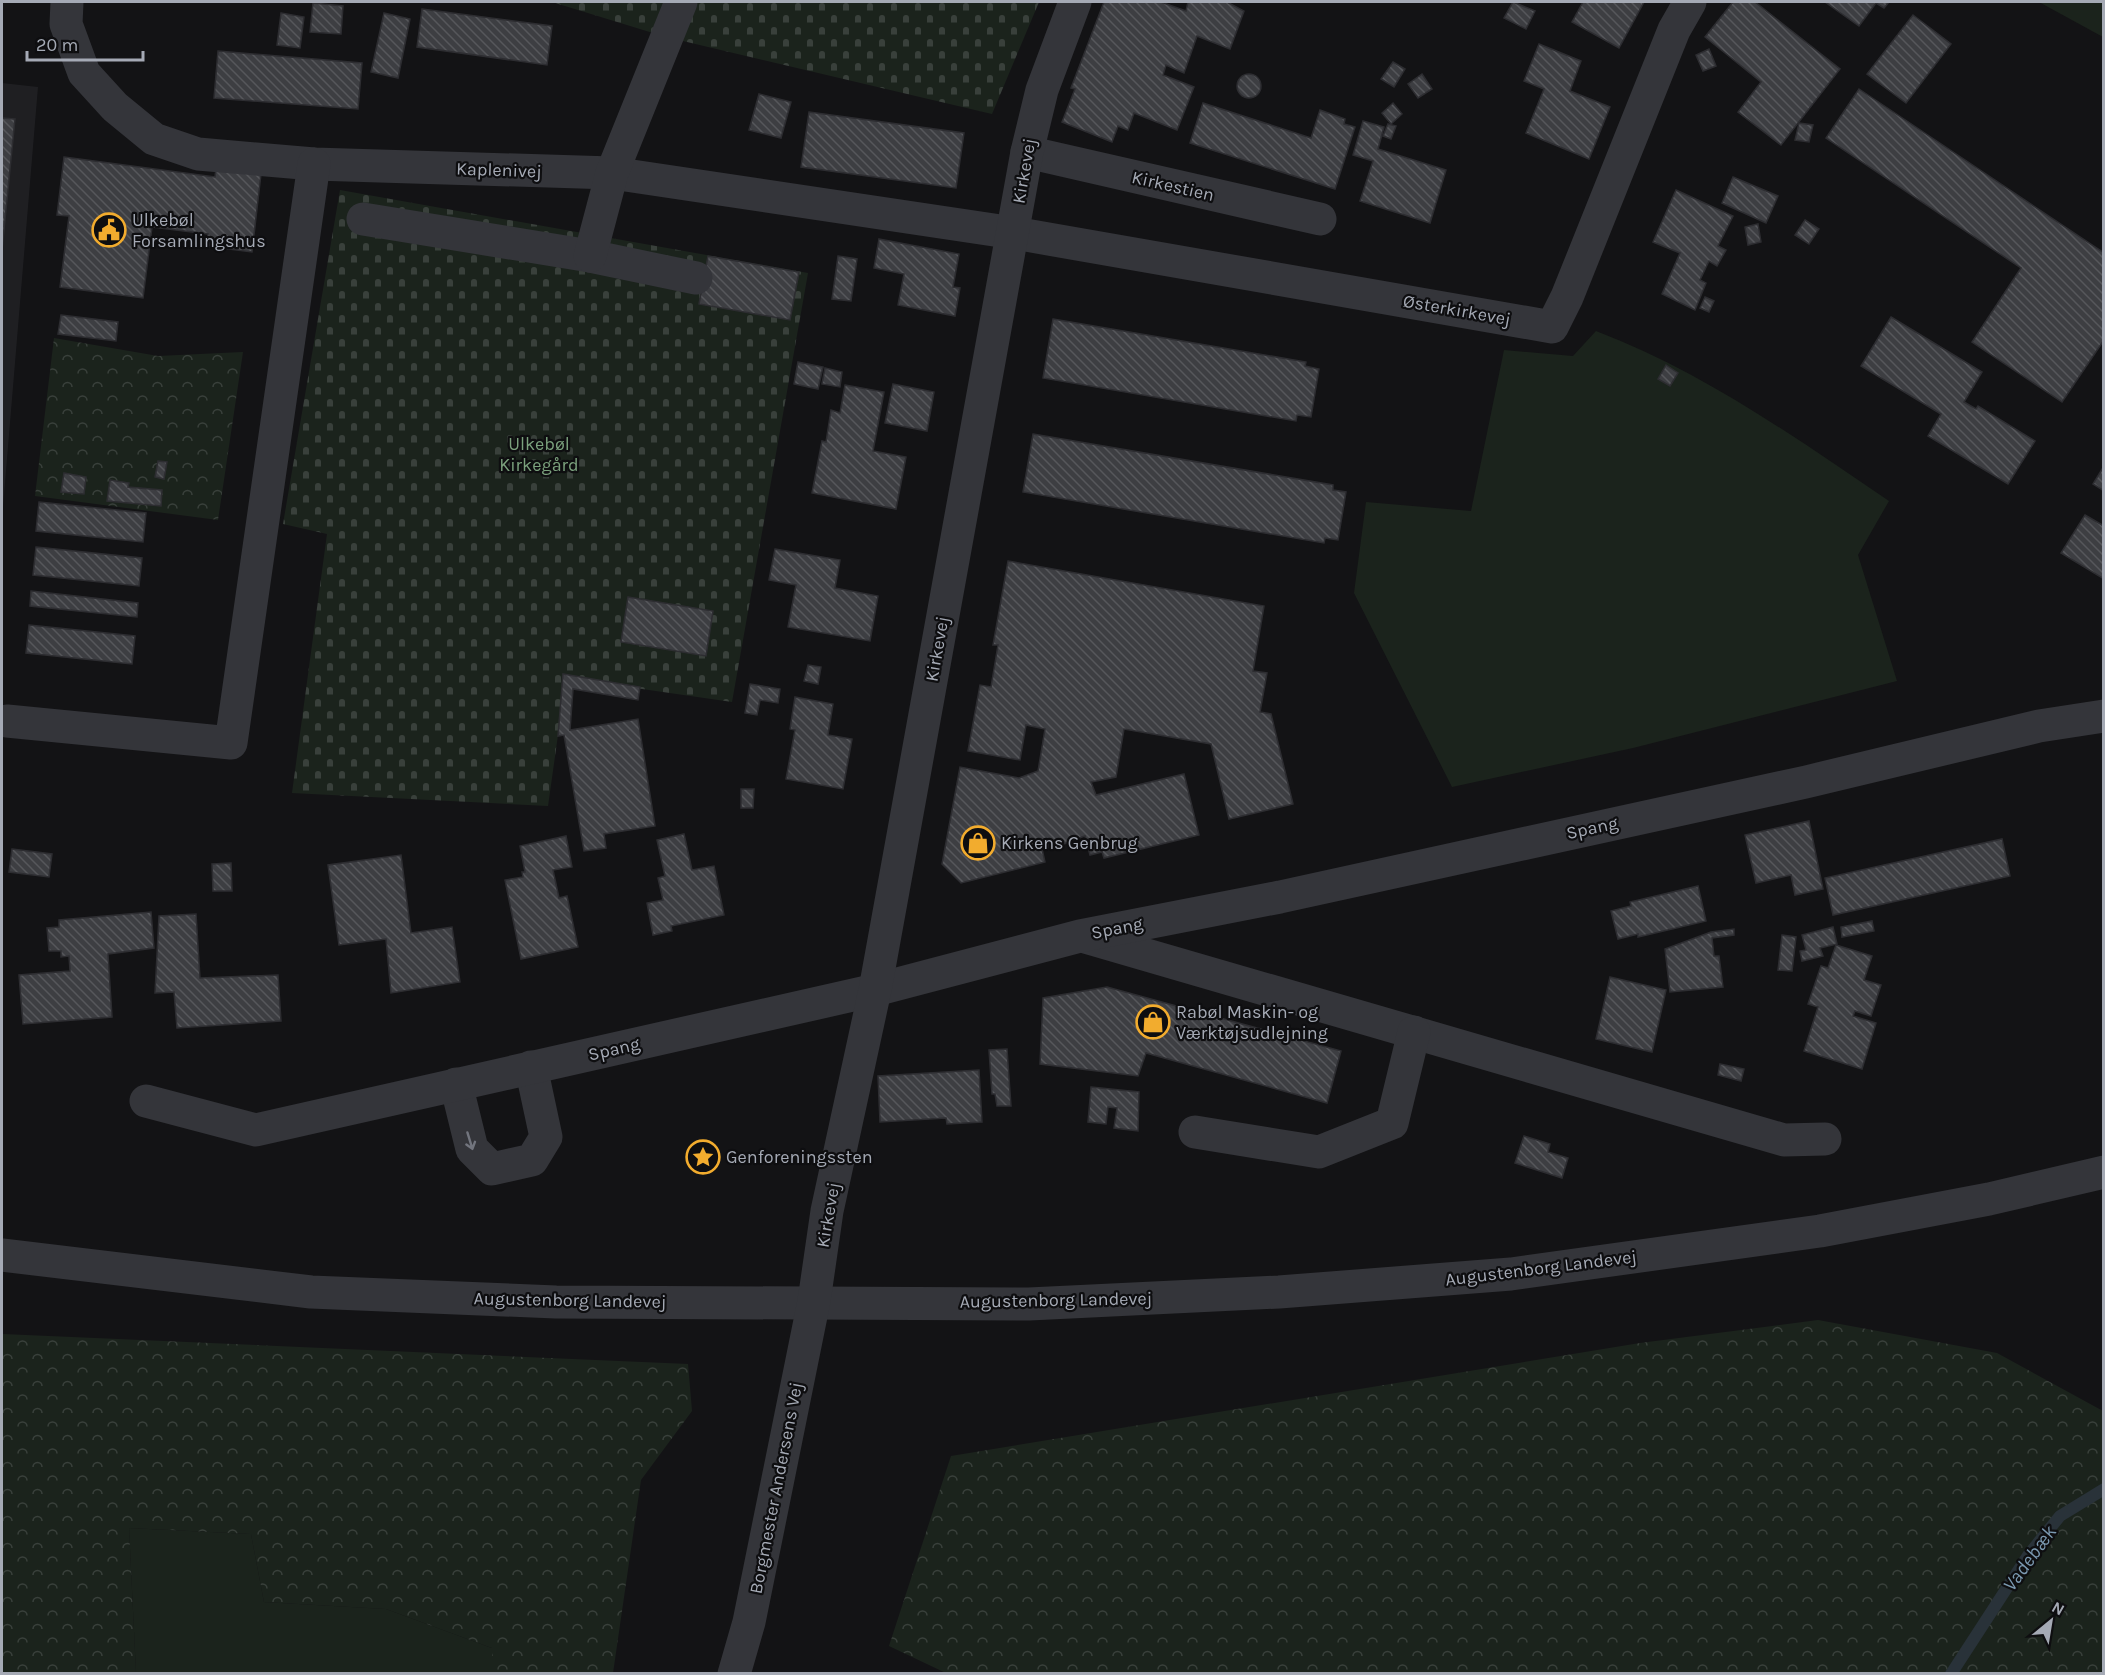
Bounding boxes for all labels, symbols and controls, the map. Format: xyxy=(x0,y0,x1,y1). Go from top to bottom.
scale bar xyxy=(27,24,142,62)
text: 20 m xyxy=(36,34,78,56)
street label: Kirkevej xyxy=(1007,137,1041,205)
street label: Kaplenivej xyxy=(456,158,542,182)
street label: Kirkestien xyxy=(1130,166,1216,206)
place label: Ulkebøl Forsamlingshus xyxy=(132,209,266,252)
public building icon: Ulkebøl Forsamlingshus xyxy=(91,212,127,248)
street label: Østerkirkevej xyxy=(1401,290,1513,330)
park label: Ulkebøl Kirkegård xyxy=(499,433,579,476)
street label: Kirkevej xyxy=(920,615,954,683)
street label: Spang xyxy=(1564,812,1620,844)
shop icon: Kirkens Genbrug xyxy=(960,825,996,861)
place label: Kirkens Genbrug xyxy=(1001,832,1138,854)
street label: Spang xyxy=(1089,912,1145,944)
place label: Rabøl Maskin- og Værktøjsudlejning xyxy=(1176,1001,1328,1044)
shop icon: Rabøl Maskin- og Værktøjsudlejning xyxy=(1135,1004,1171,1040)
street label: Spang xyxy=(586,1032,642,1066)
one-way arrow xyxy=(465,1131,476,1150)
place icon: Genforeningssten xyxy=(685,1139,721,1175)
place label: Genforeningssten xyxy=(726,1146,873,1168)
street label: Kirkevej xyxy=(811,1181,845,1249)
street label: Augustenborg Landevej xyxy=(1444,1245,1638,1291)
street label: Augustenborg Landevej xyxy=(473,1287,667,1313)
street label: Augustenborg Landevej xyxy=(959,1287,1153,1313)
street label: Borgmester Andersens Vej xyxy=(745,1380,807,1596)
water label: Vadebæk xyxy=(1998,1520,2061,1596)
north arrow xyxy=(2021,1591,2081,1651)
text: N xyxy=(2049,1597,2068,1620)

